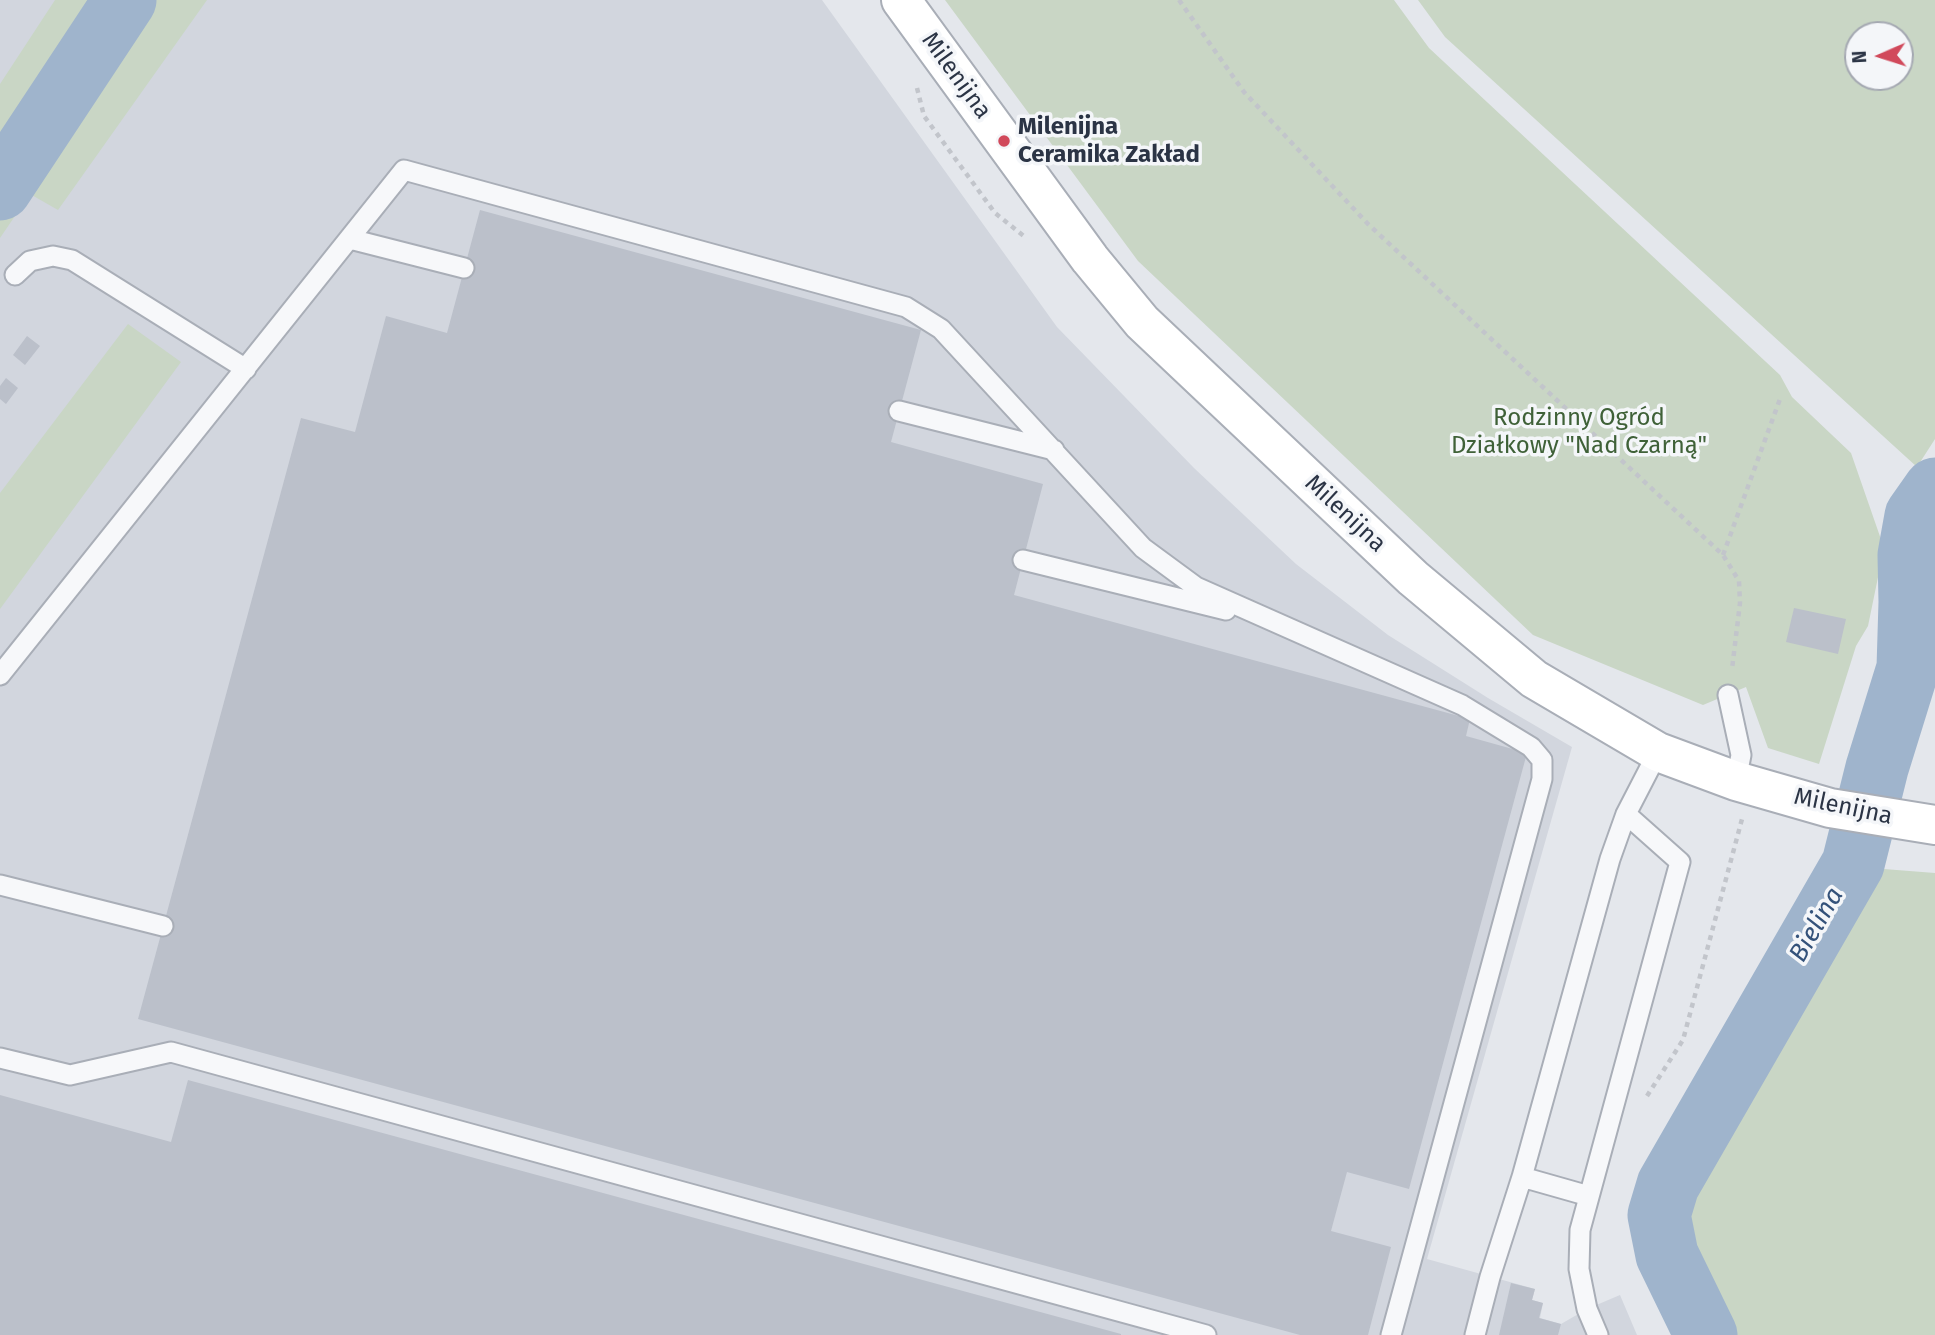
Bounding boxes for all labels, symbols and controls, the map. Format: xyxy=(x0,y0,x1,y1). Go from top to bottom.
north arrow xyxy=(1844,21,1914,91)
street label: Milenijna xyxy=(915,27,997,125)
text: N xyxy=(1848,50,1871,64)
place label: Milenijna Ceramika Zakład xyxy=(1018,113,1200,169)
marker: Milenijna Ceramika Zakład xyxy=(996,133,1012,149)
park label: Rodzinny Ogród Działkowy "Nad Czarną" xyxy=(1451,404,1707,460)
street label: Milenijna xyxy=(1299,469,1391,559)
street label: Milenijna xyxy=(1791,783,1895,831)
water label: Bielina xyxy=(1783,882,1851,968)

